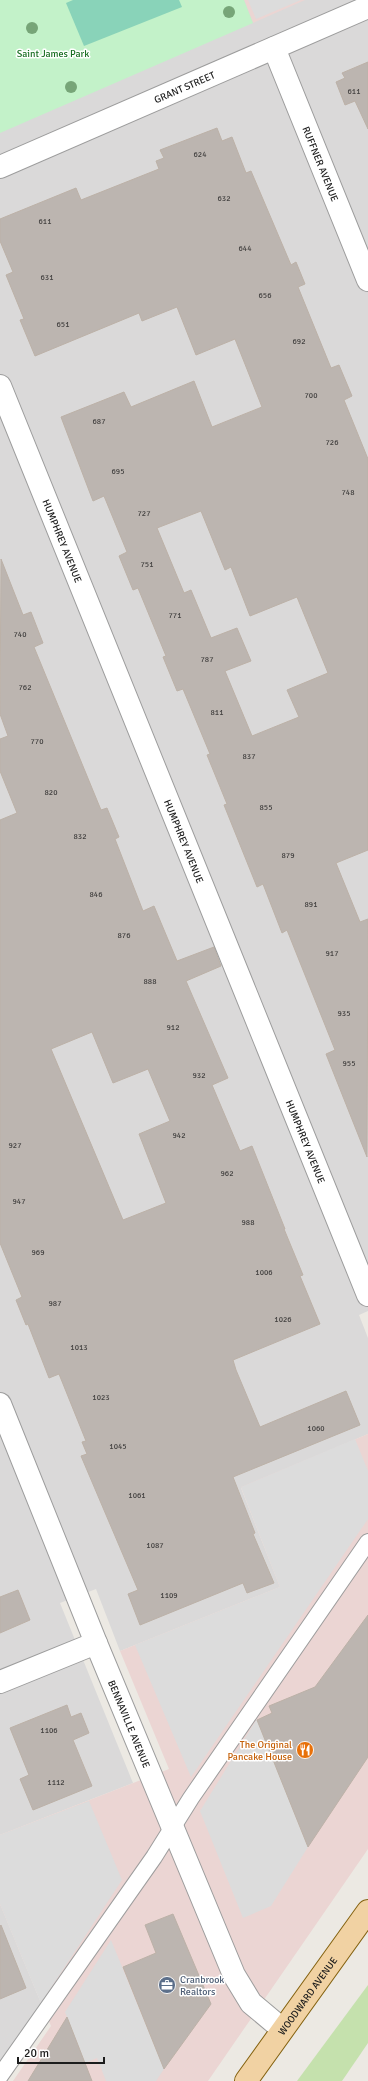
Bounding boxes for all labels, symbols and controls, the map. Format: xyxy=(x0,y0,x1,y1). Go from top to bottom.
park label: Saint James Park xyxy=(17,48,89,60)
street label: GRANT STREET xyxy=(153,69,217,106)
house number: 611 xyxy=(348,86,360,96)
street label: RUFFNER AVENUE xyxy=(299,125,341,204)
house number: 624 xyxy=(194,149,207,159)
house number: 632 xyxy=(218,193,230,203)
house number: 611 xyxy=(39,216,51,226)
house number: 644 xyxy=(239,243,252,253)
house number: 631 xyxy=(41,272,53,282)
house number: 656 xyxy=(259,290,271,300)
house number: 651 xyxy=(57,319,69,329)
house number: 692 xyxy=(293,336,305,346)
house number: 700 xyxy=(305,390,317,400)
house number: 687 xyxy=(93,416,105,426)
house number: 726 xyxy=(326,437,338,447)
house number: 695 xyxy=(112,466,124,476)
house number: 748 xyxy=(342,487,354,497)
street label: HUMPHREY AVENUE xyxy=(39,498,84,585)
house number: 727 xyxy=(138,508,150,518)
house number: 751 xyxy=(141,559,153,569)
house number: 771 xyxy=(169,610,181,620)
house number: 740 xyxy=(14,629,26,639)
house number: 787 xyxy=(201,654,213,664)
house number: 762 xyxy=(19,682,31,692)
house number: 811 xyxy=(211,707,223,717)
house number: 770 xyxy=(31,736,43,746)
house number: 837 xyxy=(243,751,255,761)
house number: 820 xyxy=(45,787,57,797)
street label: HUMPHREY AVENUE xyxy=(161,798,206,885)
house number: 855 xyxy=(260,802,272,812)
house number: 832 xyxy=(74,831,86,841)
house number: 879 xyxy=(282,850,294,860)
house number: 846 xyxy=(90,889,102,899)
house number: 891 xyxy=(305,899,317,909)
house number: 876 xyxy=(118,930,130,940)
house number: 917 xyxy=(326,948,338,958)
house number: 888 xyxy=(144,976,156,986)
house number: 935 xyxy=(338,1008,350,1018)
house number: 912 xyxy=(167,1022,179,1032)
house number: 955 xyxy=(343,1058,355,1068)
house number: 932 xyxy=(193,1070,205,1080)
street label: HUMPHREY AVENUE xyxy=(283,1098,327,1186)
house number: 942 xyxy=(173,1130,185,1140)
house number: 927 xyxy=(9,1140,21,1150)
house number: 962 xyxy=(221,1168,233,1178)
house number: 947 xyxy=(13,1196,25,1206)
house number: 988 xyxy=(242,1217,254,1227)
house number: 969 xyxy=(32,1247,44,1257)
house number: 1006 xyxy=(255,1267,273,1277)
house number: 987 xyxy=(49,1298,61,1308)
house number: 1026 xyxy=(274,1314,292,1324)
house number: 1013 xyxy=(70,1342,88,1352)
house number: 1023 xyxy=(92,1392,110,1402)
house number: 1060 xyxy=(307,1423,325,1433)
house number: 1045 xyxy=(109,1441,127,1451)
house number: 1061 xyxy=(128,1490,146,1500)
house number: 1087 xyxy=(146,1540,164,1550)
house number: 1109 xyxy=(160,1590,178,1600)
street label: BENNAVILLE AVENUE xyxy=(105,1678,152,1770)
house number: 1106 xyxy=(40,1725,58,1735)
place label: The Original Pancake House xyxy=(227,1739,292,1763)
restaurant icon: The Original Pancake House xyxy=(295,1740,315,1760)
house number: 1112 xyxy=(47,1777,65,1787)
street label: WOODWARD AVENUE xyxy=(276,1955,340,2038)
place label: Cranbrook Realtors xyxy=(180,1974,224,1998)
office icon: Cranbrook Realtors xyxy=(157,1975,177,1995)
scale bar xyxy=(18,2039,104,2065)
text: 20 m xyxy=(24,2046,49,2061)

